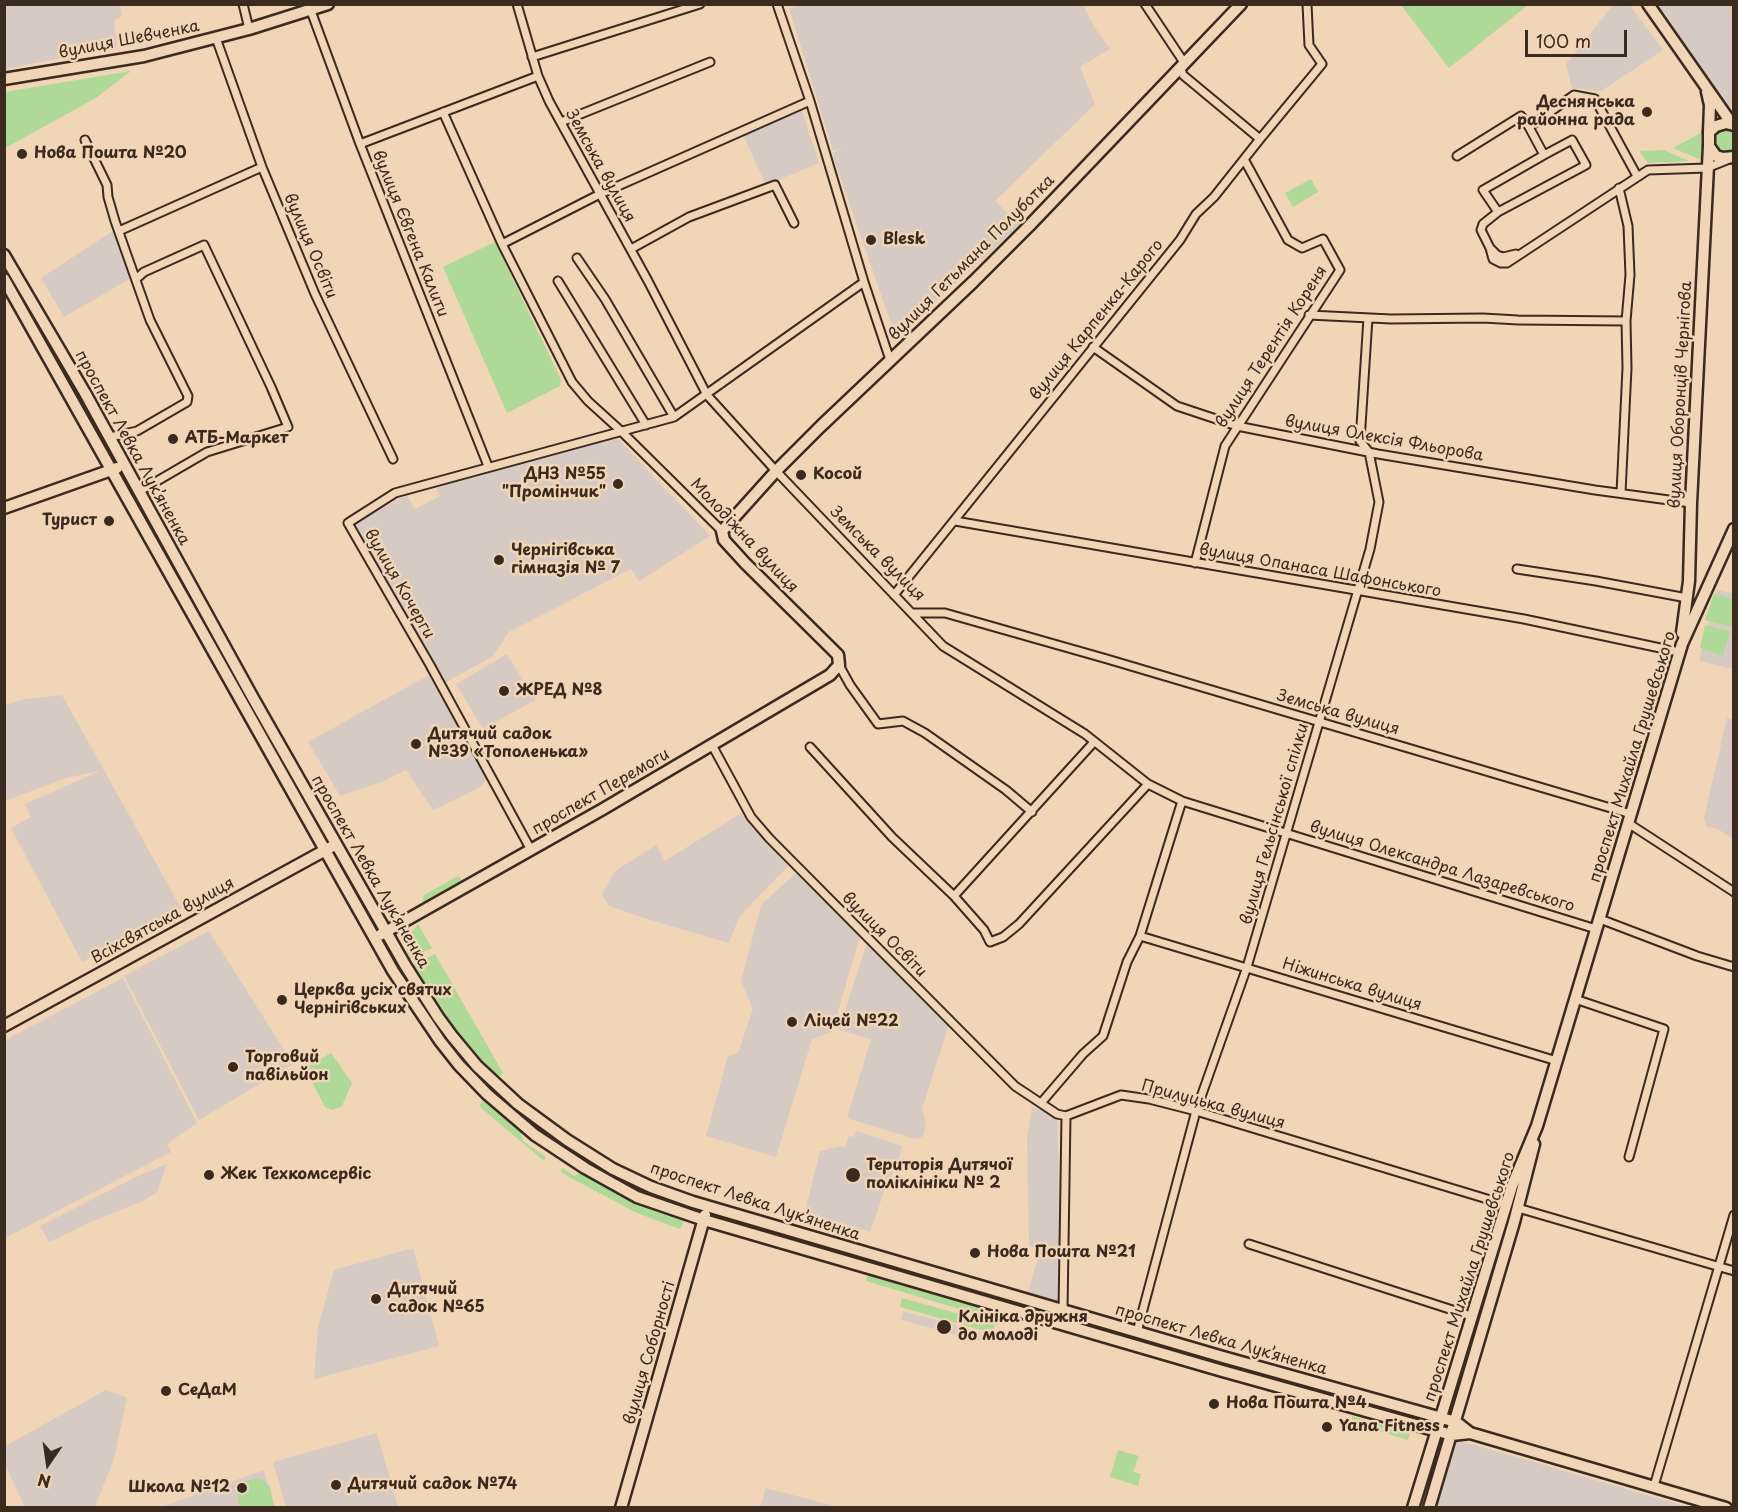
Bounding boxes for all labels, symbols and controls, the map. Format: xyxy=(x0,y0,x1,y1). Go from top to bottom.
street label: вулиця Шевченка xyxy=(57,17,201,63)
scale bar xyxy=(1528,18,1630,56)
text: 100 m xyxy=(1536,27,1591,54)
place label: Деснянська районна рада xyxy=(1517,93,1635,131)
marker: Деснянська районна рада xyxy=(1640,105,1654,119)
street label: Земська вулиця xyxy=(561,106,639,226)
place label: Нова Пошта №20 xyxy=(34,144,187,164)
marker: Нова Пошта №20 xyxy=(15,147,29,161)
street label: вулиця Євгена Калити xyxy=(368,148,452,320)
street label: вулиця Гетьмана Полуботка xyxy=(885,171,1059,345)
street label: вулиця Освіти xyxy=(279,191,341,301)
place label: Blesk xyxy=(883,230,925,250)
marker: Blesk xyxy=(864,233,878,247)
street label: вулиця Карпенка-Карого xyxy=(1026,236,1168,404)
street label: вулиця Терентія Кореня xyxy=(1212,262,1332,432)
street label: вулиця Оборонців Чернігова xyxy=(1665,281,1697,509)
street label: проспект Левка Лукʼяненка xyxy=(70,347,194,549)
street label: вулиця Олексія Фльорова xyxy=(1283,412,1485,466)
place label: АТБ-Маркет xyxy=(185,429,288,449)
marker: АТБ-Маркет xyxy=(166,432,180,446)
place label: ДНЗ №55 "Промінчик" xyxy=(502,465,606,503)
place label: Косой xyxy=(813,465,862,485)
marker: Косой xyxy=(794,468,808,482)
street label: Молодіжна вулиця xyxy=(686,475,802,597)
marker: ДНЗ №55 "Промінчик" xyxy=(611,477,625,491)
street label: Земська вулиця xyxy=(826,503,928,605)
place label: Турист xyxy=(42,511,97,531)
marker: Турист xyxy=(102,514,116,528)
street label: вулиця Кочерги xyxy=(360,526,438,642)
street label: вулиця Опанаса Шафонського xyxy=(1197,540,1443,602)
place label: Чернігівська гімназія № 7 xyxy=(511,541,620,579)
marker: Чернігівська гімназія № 7 xyxy=(492,553,506,567)
street label: проспект Михайла Грушевського xyxy=(1586,629,1680,885)
place label: ЖРЕД №8 xyxy=(516,681,603,701)
marker: ЖРЕД №8 xyxy=(497,684,511,698)
street label: Земська вулиця xyxy=(1275,686,1401,740)
street label: вулиця Гельсінської спілки xyxy=(1237,721,1313,927)
place label: Дитячий садок №39 «Тополенька» xyxy=(428,725,588,763)
marker: Дитячий садок №39 «Тополенька» xyxy=(409,737,423,751)
street label: проспект Перемоги xyxy=(529,745,673,839)
street label: проспект Левка Лукʼяненка xyxy=(307,772,433,972)
street label: вулиця Олександра Лазаревського xyxy=(1307,817,1577,917)
street label: Всіхсвятська вулиця xyxy=(88,874,238,968)
street label: вулиця Освіти xyxy=(838,889,930,981)
street label: Ніжинська вулиця xyxy=(1280,955,1424,1015)
place label: Церква усіх святих Чернігівських xyxy=(294,981,451,1019)
marker: Церква усіх святих Чернігівських xyxy=(275,993,289,1007)
place label: Ліцей №22 xyxy=(804,1012,899,1032)
marker: Ліцей №22 xyxy=(785,1015,799,1029)
place label: Торговий павільйон xyxy=(245,1048,329,1086)
marker: Торговий павільйон xyxy=(226,1060,240,1074)
street label: Прилуцька вулиця xyxy=(1139,1077,1287,1133)
street label: проспект Михайла Грушевського xyxy=(1420,1150,1520,1404)
place label: Територія Дитячої поліклініки № 2 xyxy=(866,1156,1012,1194)
street label: проспект Левка Лукʼяненка xyxy=(648,1159,862,1245)
place label: Жек Техкомсервіс xyxy=(221,1165,371,1185)
marker: Територія Дитячої поліклініки № 2 xyxy=(844,1166,862,1184)
marker: Жек Техкомсервіс xyxy=(202,1168,216,1182)
place label: Нова Пошта №21 xyxy=(987,1243,1136,1263)
marker: Нова Пошта №21 xyxy=(968,1246,982,1260)
street label: вулиця Соборності xyxy=(620,1279,680,1427)
place label: Дитячий садок №65 xyxy=(388,1280,485,1318)
marker: Дитячий садок №65 xyxy=(369,1292,383,1306)
street label: проспект Левка Лукʼяненка xyxy=(1113,1301,1329,1379)
place label: Клініка дружня до молоді xyxy=(958,1308,1088,1346)
marker: Клініка дружня до молоді xyxy=(935,1318,953,1336)
place label: СеДаМ xyxy=(178,1381,237,1401)
marker: СеДаМ xyxy=(159,1384,173,1398)
place label: Нова Пошта №4 xyxy=(1226,1394,1367,1414)
marker: Нова Пошта №4 xyxy=(1207,1397,1221,1411)
place label: Yana Fitness xyxy=(1339,1417,1440,1437)
marker: Yana Fitness xyxy=(1320,1420,1334,1434)
north arrow xyxy=(18,1434,78,1494)
text: N xyxy=(35,1468,53,1495)
place label: Дитячий садок №74 xyxy=(348,1475,517,1495)
place label: Школа №12 xyxy=(128,1478,230,1498)
marker: Дитячий садок №74 xyxy=(329,1478,343,1492)
marker: Школа №12 xyxy=(235,1481,249,1495)

